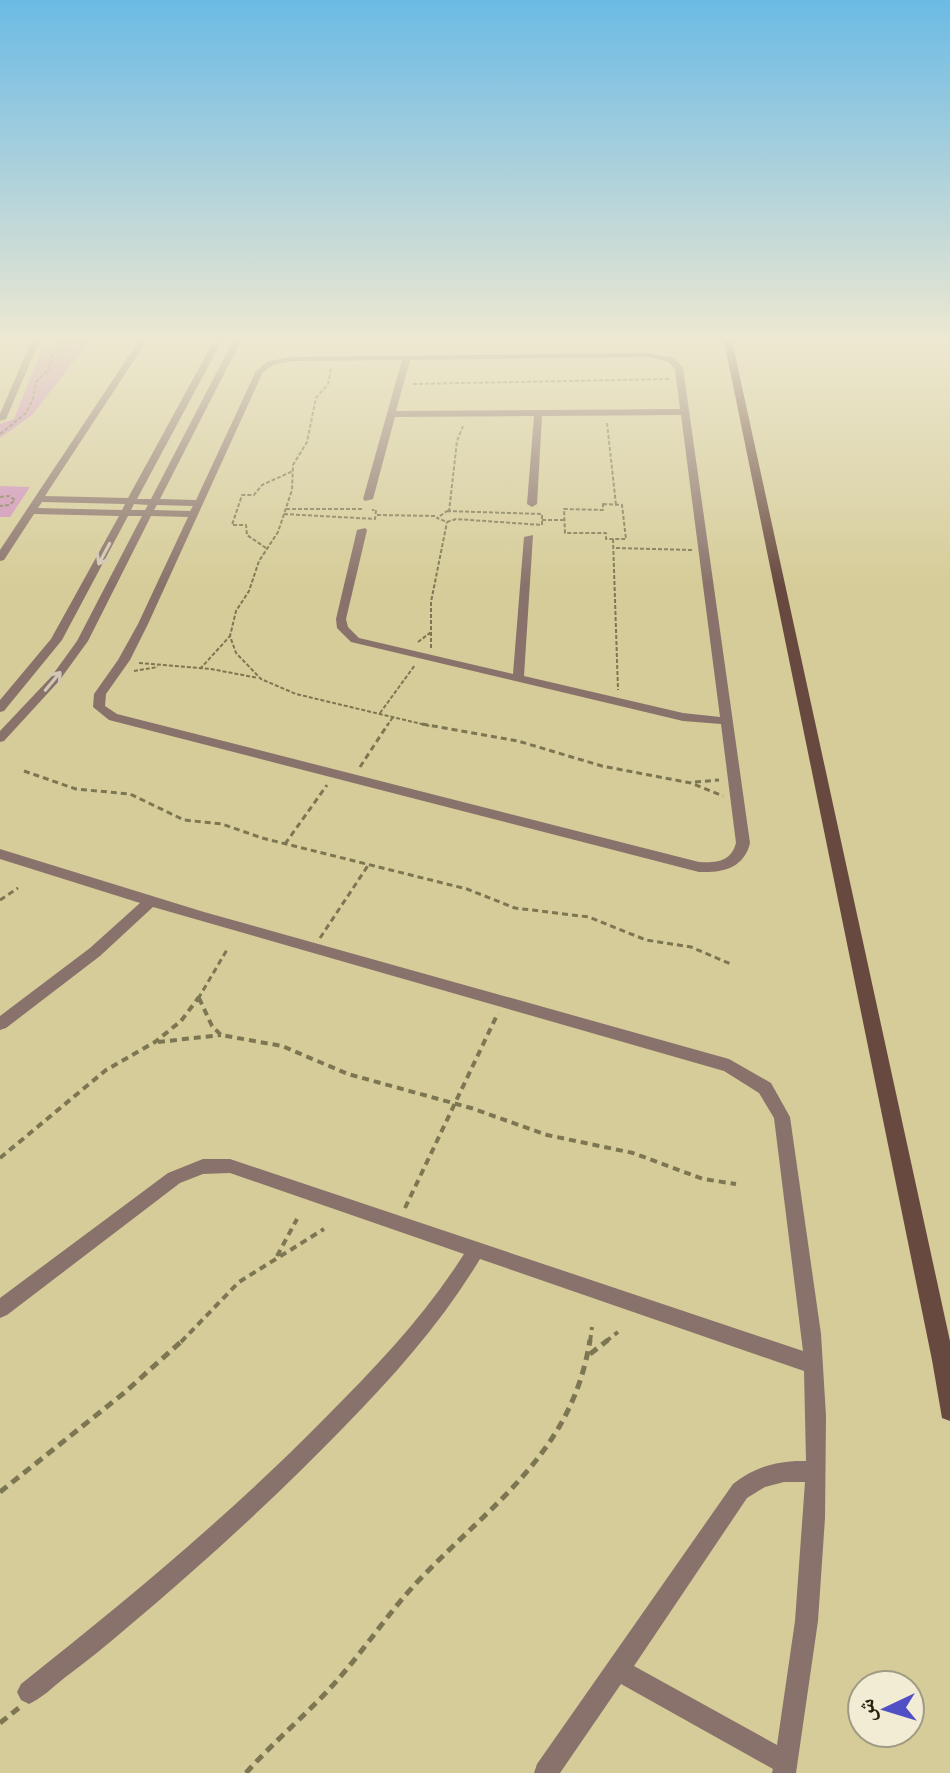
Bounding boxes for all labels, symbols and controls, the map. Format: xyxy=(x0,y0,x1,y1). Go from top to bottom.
one-way arrow xyxy=(95,541,111,565)
one-way arrow xyxy=(44,671,62,692)
north arrow xyxy=(846,1669,926,1749)
text: ش xyxy=(849,1697,889,1723)

